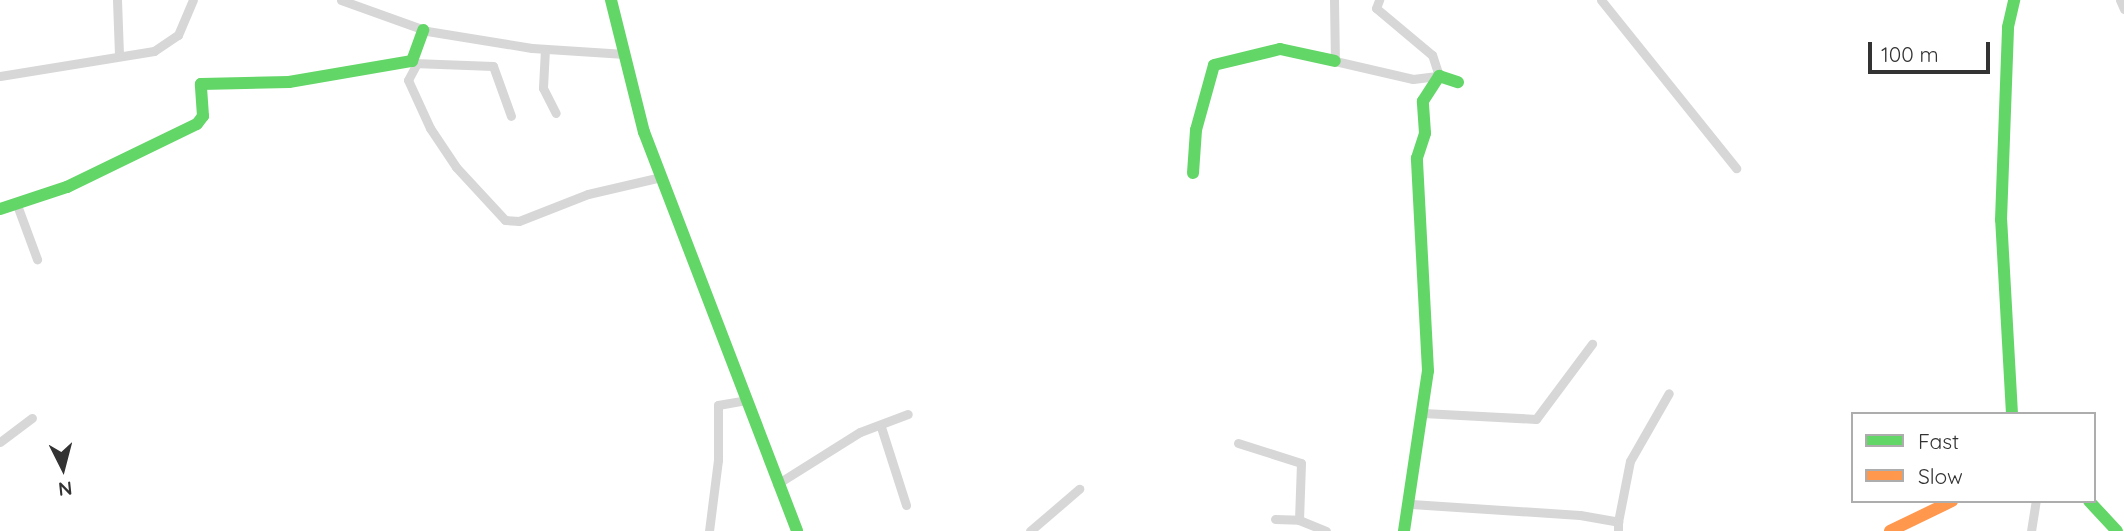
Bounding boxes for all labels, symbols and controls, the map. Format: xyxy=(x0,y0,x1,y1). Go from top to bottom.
scale bar xyxy=(1872,28,1994,72)
text: 100 m xyxy=(1881,41,1939,67)
legend xyxy=(1851,412,2096,503)
text: Fast xyxy=(1918,428,1959,454)
north arrow xyxy=(28,433,98,503)
text: Slow xyxy=(1918,463,1963,489)
text: N xyxy=(57,476,73,502)

